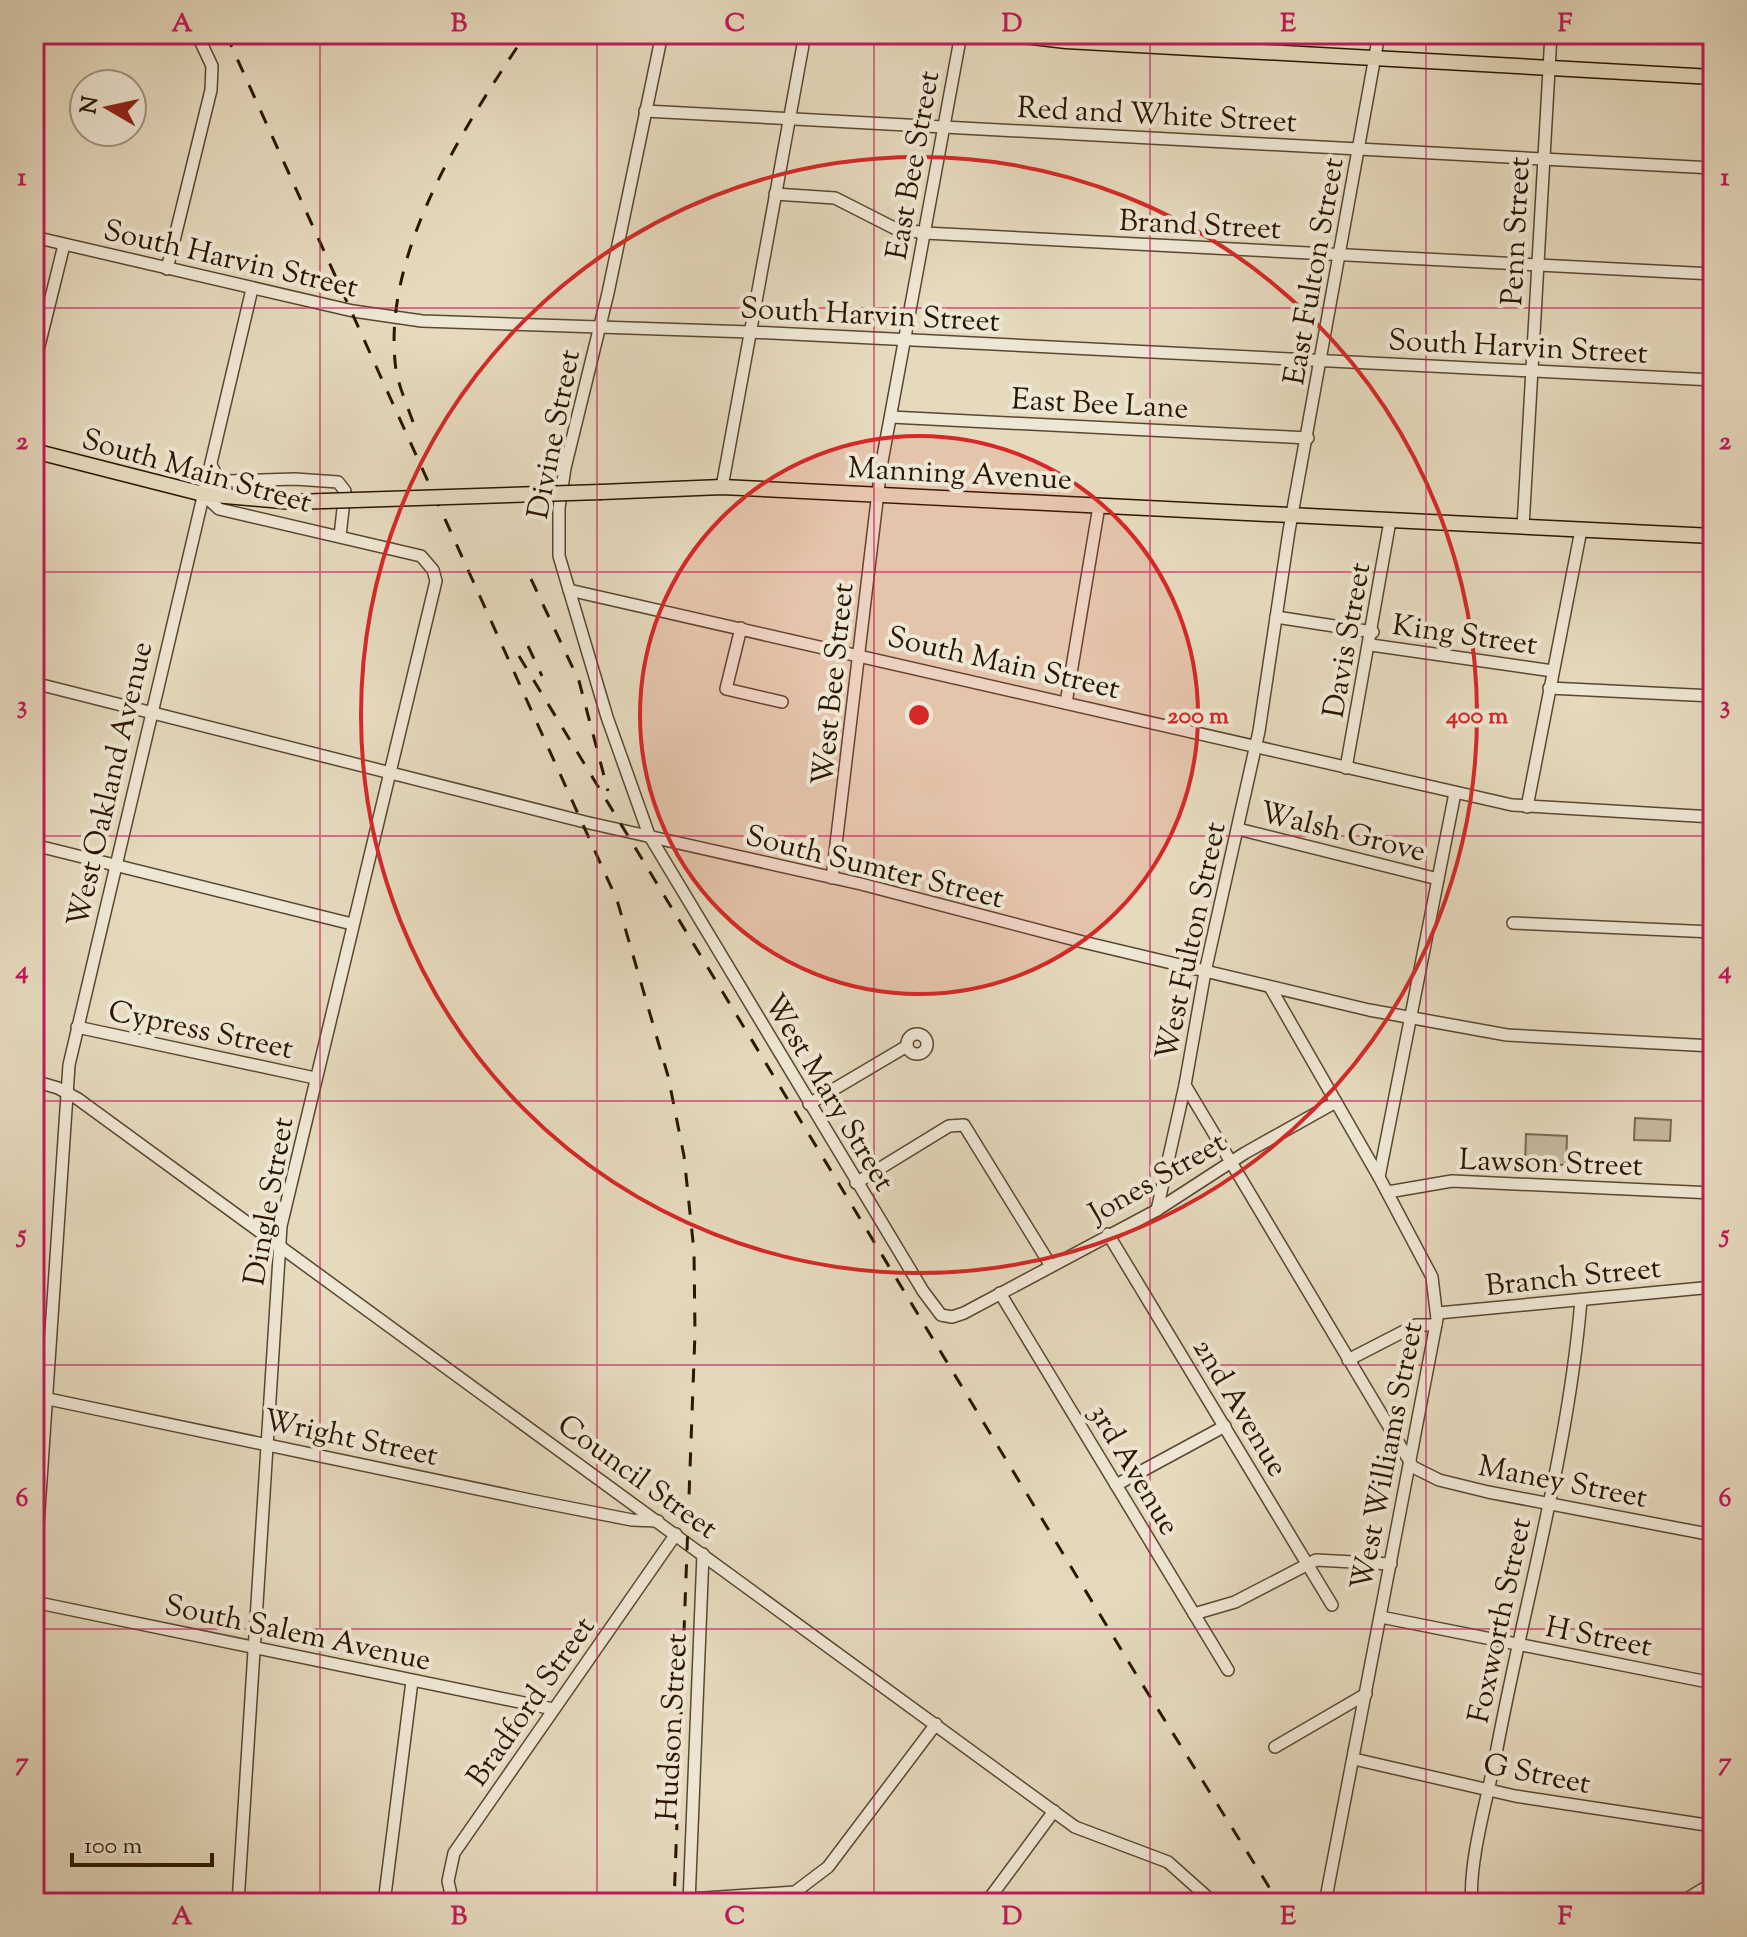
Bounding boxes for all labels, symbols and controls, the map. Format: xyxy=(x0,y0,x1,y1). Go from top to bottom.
text: A xyxy=(171,6,193,43)
text: B xyxy=(451,6,468,43)
text: C xyxy=(725,6,745,43)
text: D xyxy=(1002,6,1022,43)
text: E xyxy=(1280,6,1296,43)
text: F xyxy=(1558,6,1573,43)
north arrow xyxy=(68,68,148,148)
street label: East Bee Street xyxy=(877,68,952,263)
street label: Red and White Street xyxy=(1016,88,1298,145)
text: N xyxy=(74,94,108,117)
street label: East Fulton Street xyxy=(1274,154,1357,389)
street label: Penn Street xyxy=(1492,156,1543,307)
text: 1 xyxy=(18,160,27,197)
text: 1 xyxy=(1721,160,1730,197)
street label: Brand Street xyxy=(1118,201,1282,252)
street label: South Harvin Street xyxy=(99,210,362,311)
street label: South Harvin Street xyxy=(739,288,1001,345)
street label: South Harvin Street xyxy=(1387,320,1649,377)
street label: Divine Street xyxy=(518,346,593,523)
street label: East Bee Lane xyxy=(1010,379,1189,432)
street label: South Main Street xyxy=(76,419,316,526)
text: 2 xyxy=(16,424,29,461)
text: 2 xyxy=(1719,424,1732,461)
street label: Manning Avenue xyxy=(847,448,1073,503)
street label: Davis Street xyxy=(1314,559,1383,721)
street label: West Bee Street xyxy=(802,581,867,788)
street label: King Street xyxy=(1389,605,1540,668)
street label: South Main Street xyxy=(883,617,1124,712)
street label: West Oakland Avenue xyxy=(58,638,165,932)
text: 3 xyxy=(17,688,27,725)
text: 3 xyxy=(1720,688,1730,725)
text: 200 m xyxy=(1167,700,1229,734)
text: 400 m xyxy=(1445,700,1508,734)
centre of rings xyxy=(905,701,933,729)
street label: Walsh Grove xyxy=(1255,792,1430,875)
street label: South Sumter Street xyxy=(741,816,1008,921)
street label: West Fulton Street xyxy=(1146,818,1239,1065)
text: 4 xyxy=(14,953,29,990)
text: 4 xyxy=(1717,953,1732,990)
street label: West Mary Street xyxy=(752,986,904,1200)
street label: Cypress Street xyxy=(104,991,297,1072)
street label: Dingle Street xyxy=(235,1114,306,1289)
street label: Jones Street xyxy=(1080,1123,1235,1237)
street label: Lawson Street xyxy=(1458,1140,1643,1189)
text: 5 xyxy=(16,1217,27,1254)
text: 5 xyxy=(1719,1217,1730,1254)
street label: Branch Street xyxy=(1483,1248,1663,1309)
street label: West Williams Street xyxy=(1341,1319,1436,1594)
street label: 2nd Avenue xyxy=(1181,1331,1297,1486)
street label: 3rd Avenue xyxy=(1077,1396,1189,1544)
street label: Wright Street xyxy=(259,1400,442,1479)
street label: Council Street xyxy=(548,1405,726,1551)
street label: Maney Street xyxy=(1474,1446,1651,1521)
text: 6 xyxy=(16,1481,29,1518)
text: 6 xyxy=(1719,1481,1732,1518)
street label: Foxworth Street xyxy=(1459,1514,1544,1727)
street label: South Salem Avenue xyxy=(160,1585,435,1684)
street label: H Street xyxy=(1542,1607,1655,1670)
street label: Bradford Street xyxy=(457,1609,607,1796)
street label: Hudson Street xyxy=(647,1632,700,1822)
street label: G Street xyxy=(1479,1744,1594,1807)
text: 7 xyxy=(15,1745,29,1782)
text: 7 xyxy=(1718,1745,1732,1782)
scale bar xyxy=(72,1817,212,1867)
text: 100 m xyxy=(84,1830,142,1864)
text: A xyxy=(171,1899,193,1936)
text: B xyxy=(451,1899,468,1936)
text: C xyxy=(725,1899,745,1936)
text: D xyxy=(1002,1899,1022,1936)
text: E xyxy=(1280,1899,1296,1936)
text: F xyxy=(1558,1899,1573,1936)

